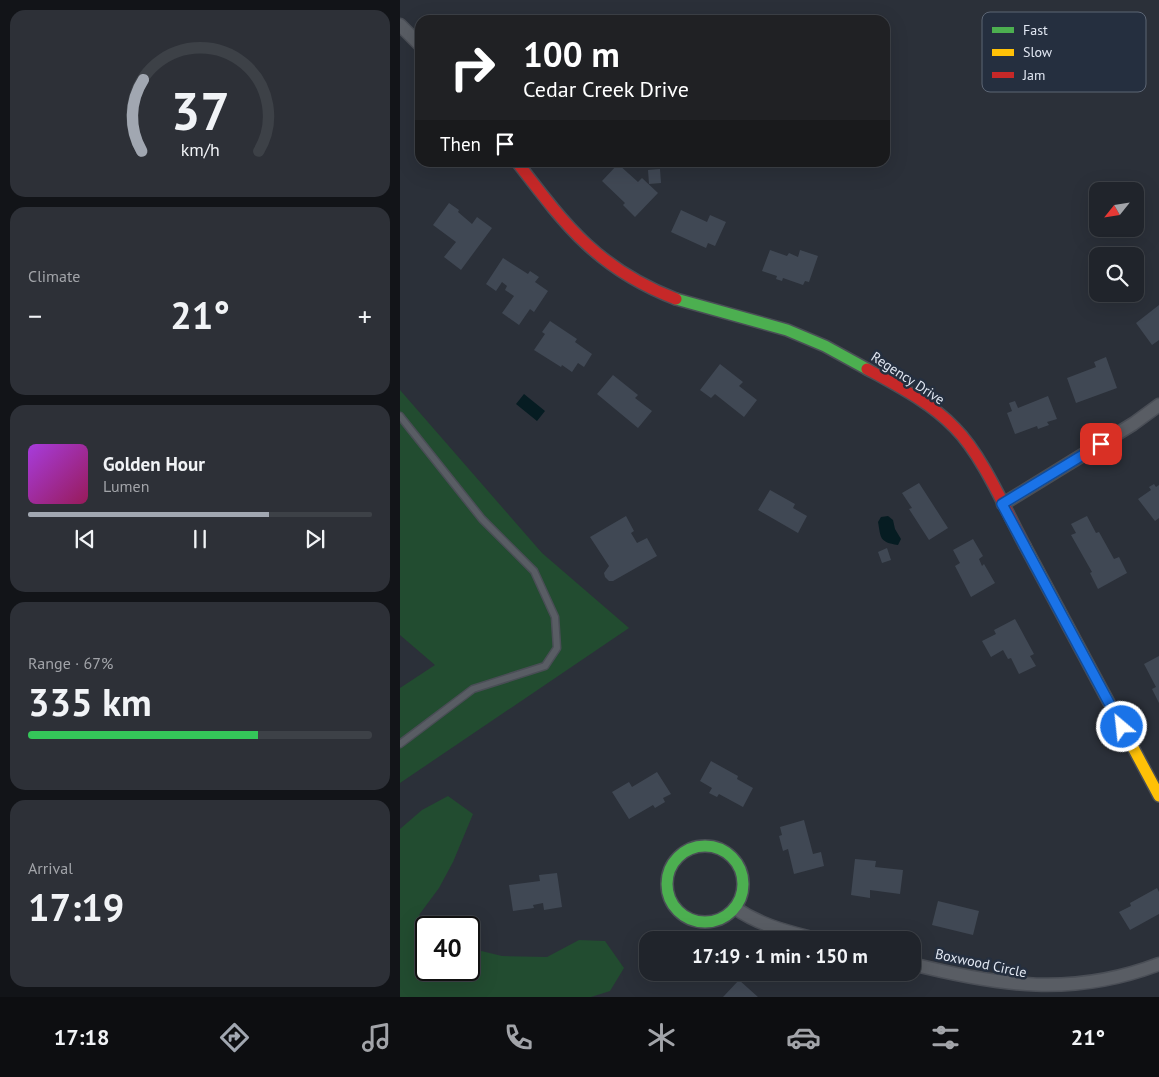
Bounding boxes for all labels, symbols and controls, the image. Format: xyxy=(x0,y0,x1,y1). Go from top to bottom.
legend xyxy=(982,12,1146,92)
text: Fast xyxy=(1023,21,1048,39)
text: 100 m xyxy=(523,31,620,77)
icon: right xyxy=(440,35,505,100)
text: Slow xyxy=(1023,43,1053,61)
text: Jam xyxy=(1022,66,1045,84)
text: Cedar Creek Drive xyxy=(523,75,689,103)
text: 37 xyxy=(171,77,229,144)
icon: arrive xyxy=(491,130,519,158)
text: Then xyxy=(440,132,481,156)
text: km/h xyxy=(180,138,220,161)
north arrow xyxy=(1089,182,1144,238)
map controls xyxy=(1089,182,1144,302)
button: search xyxy=(1089,247,1144,302)
text: Climate xyxy=(28,266,80,286)
text: 21° xyxy=(170,290,230,339)
text: − xyxy=(28,297,42,334)
text: + xyxy=(358,297,372,334)
street label: Regency Drive xyxy=(868,348,948,408)
pin xyxy=(1080,423,1122,465)
icon: arrive xyxy=(1087,430,1115,458)
text: Golden Hour xyxy=(103,452,205,476)
text: Lumen xyxy=(103,476,149,496)
icon: previous xyxy=(71,525,99,553)
icon: pause xyxy=(186,525,214,553)
icon: next xyxy=(301,525,329,553)
text: Range · 67% xyxy=(28,653,113,673)
text: 335 km xyxy=(28,677,152,726)
position arrow xyxy=(1095,700,1147,752)
text: Arrival xyxy=(28,858,73,878)
text: 17:19 xyxy=(28,882,124,931)
speed limit sign: 40 xyxy=(415,916,480,981)
text: 17:19 · 1 min · 150 m xyxy=(692,944,868,968)
street label: Boxwood Circle xyxy=(934,945,1028,981)
icon: directions xyxy=(217,1020,252,1055)
icon: music xyxy=(359,1020,394,1055)
icon: phone xyxy=(501,1020,536,1055)
icon: climate xyxy=(644,1020,679,1055)
icon: car xyxy=(786,1020,821,1055)
icon: filters xyxy=(928,1020,963,1055)
text: 17:18 xyxy=(54,1023,109,1051)
text: 21° xyxy=(1071,1023,1105,1051)

